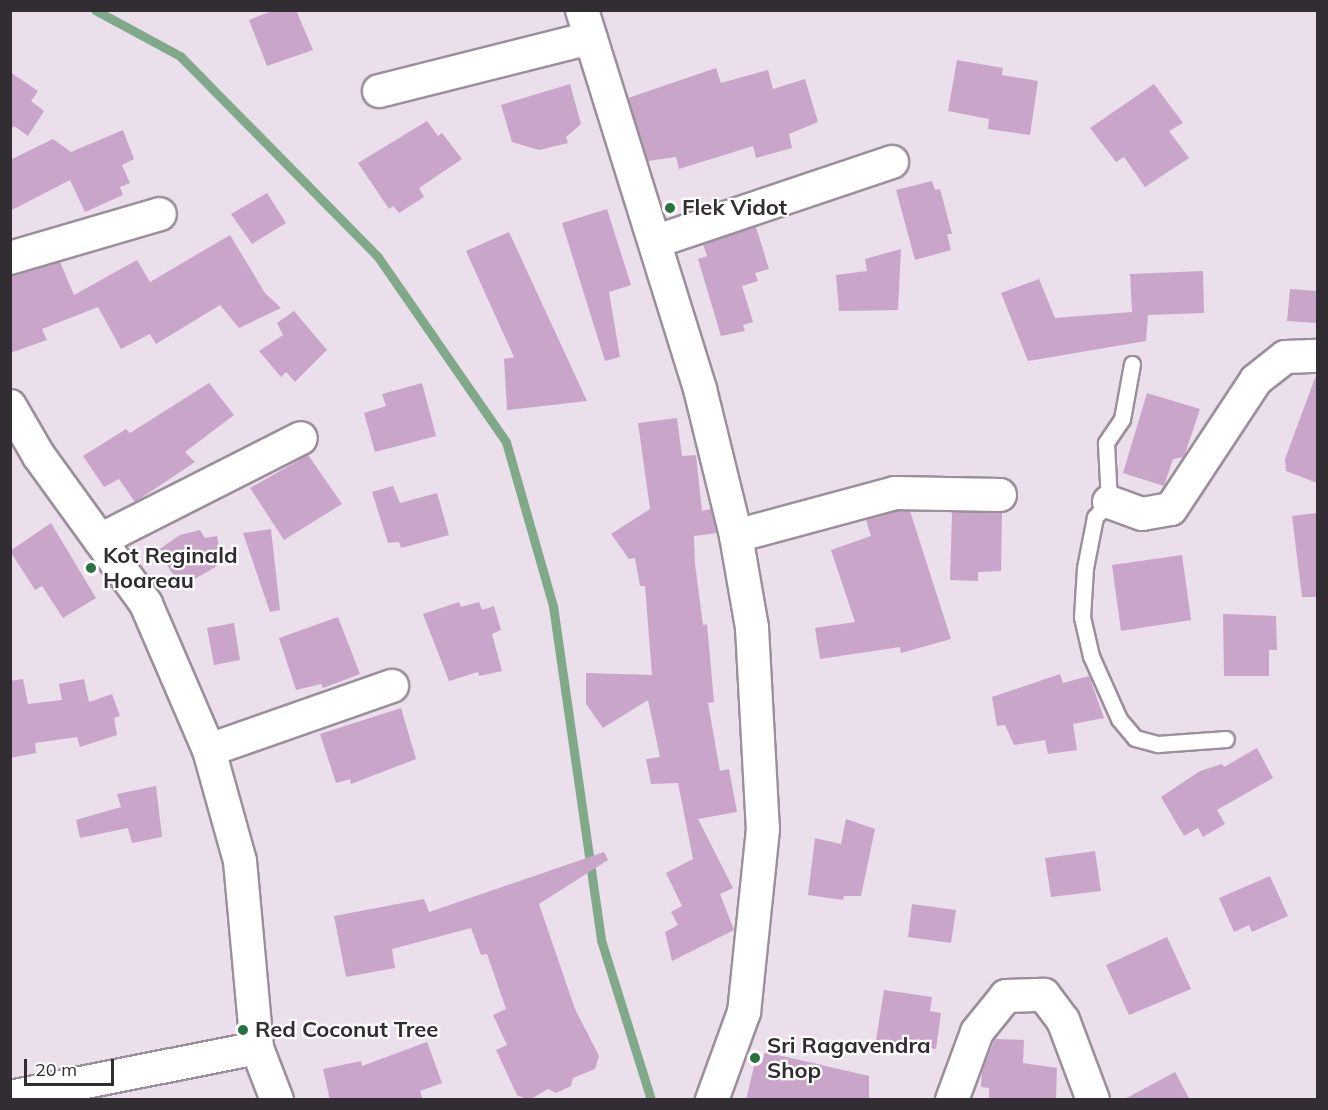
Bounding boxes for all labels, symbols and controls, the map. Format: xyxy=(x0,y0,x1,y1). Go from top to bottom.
place label: Flek Vidot xyxy=(682,195,787,221)
marker: Flek Vidot xyxy=(663,201,677,215)
place label: Kot Reginald Hoareau xyxy=(103,542,238,594)
marker: Kot Reginald Hoareau xyxy=(84,561,98,575)
place label: Red Coconut Tree xyxy=(255,1017,438,1043)
marker: Red Coconut Tree xyxy=(236,1023,250,1037)
place label: Sri Ragavendra Shop xyxy=(767,1032,931,1084)
scale bar xyxy=(27,1047,117,1085)
marker: Sri Ragavendra Shop xyxy=(748,1051,762,1065)
text: 20 m xyxy=(35,1058,77,1081)

